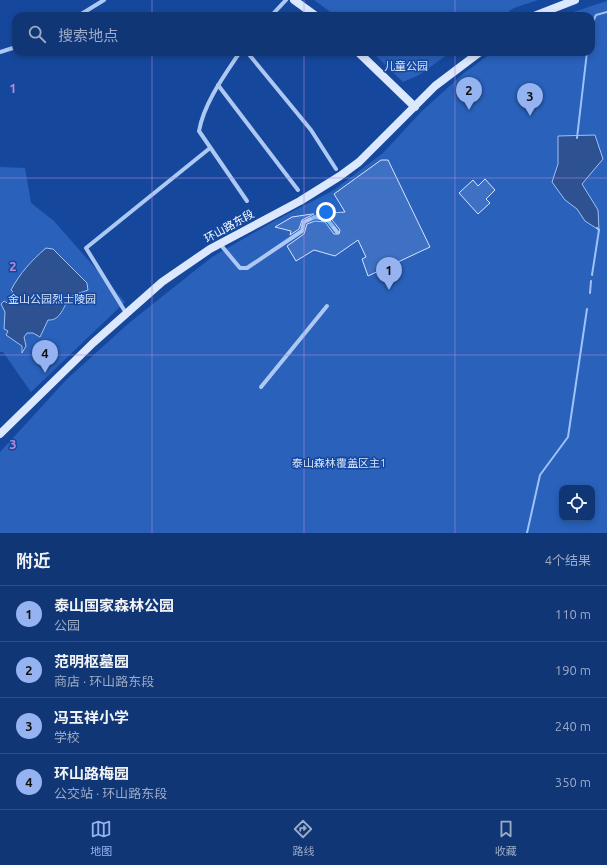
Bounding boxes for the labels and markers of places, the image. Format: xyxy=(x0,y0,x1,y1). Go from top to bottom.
pin: 2 xyxy=(456,77,482,110)
pin: 3 xyxy=(517,83,543,116)
pin: 1 xyxy=(376,257,402,290)
pin: 4 xyxy=(32,340,58,373)

